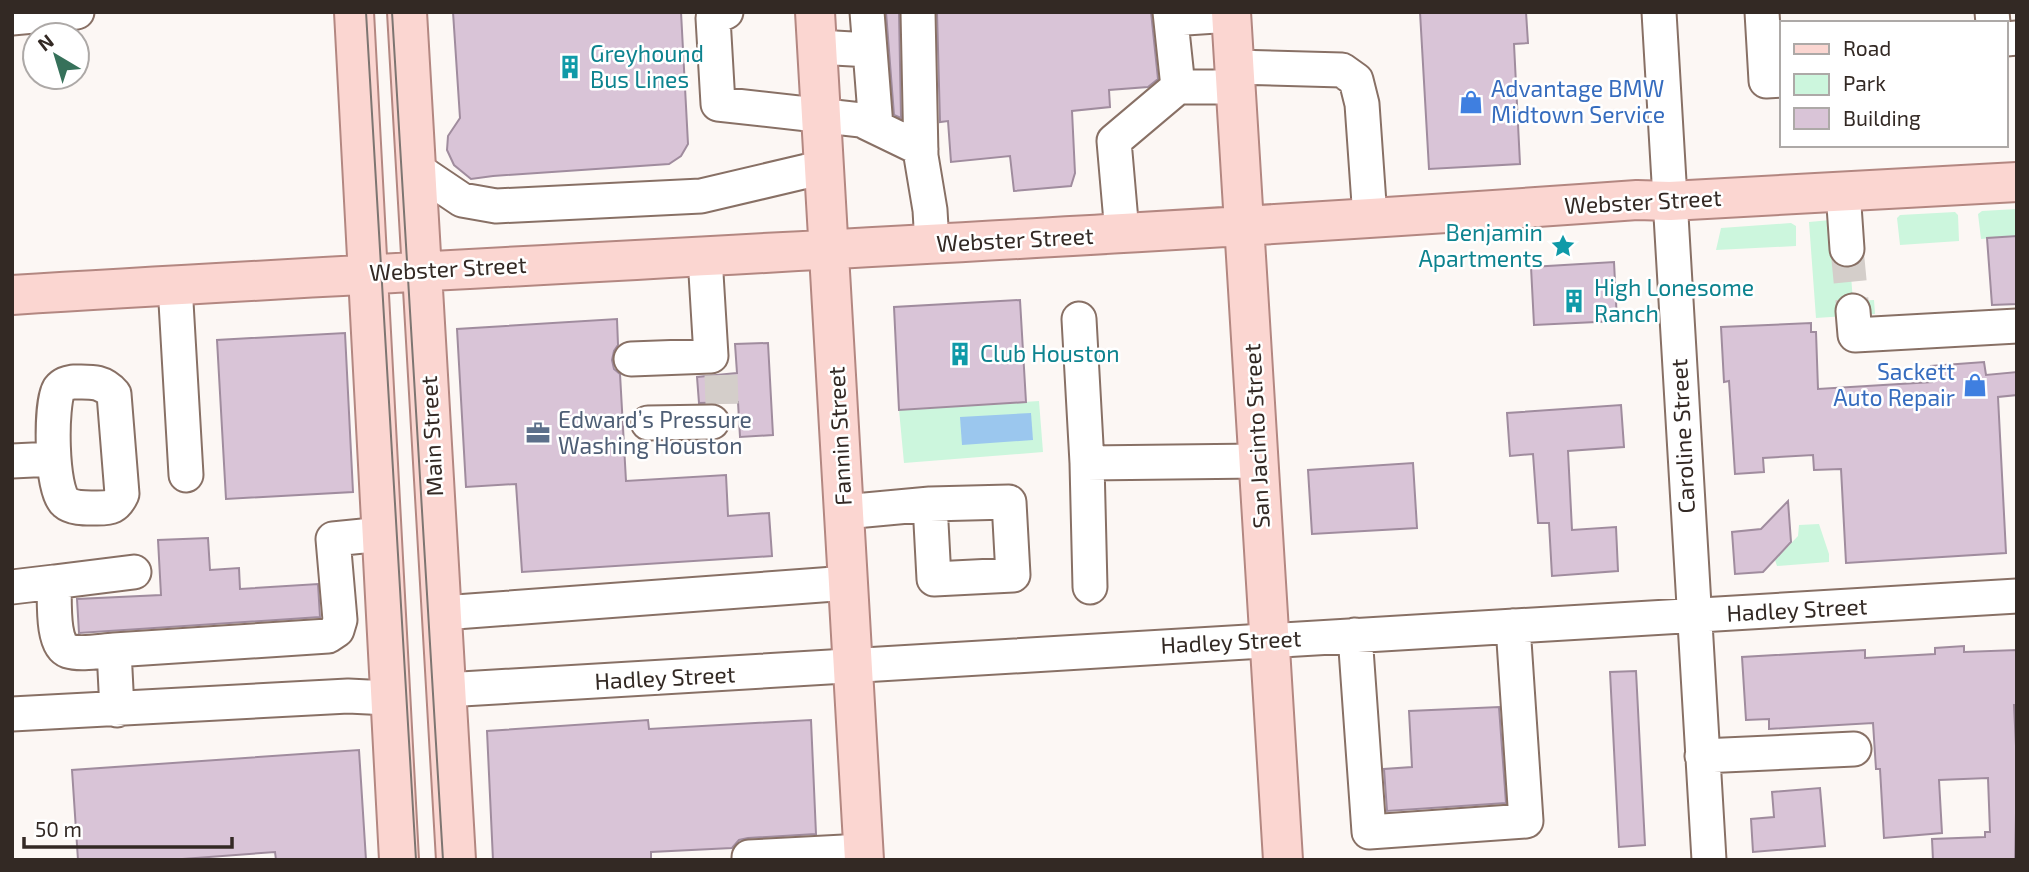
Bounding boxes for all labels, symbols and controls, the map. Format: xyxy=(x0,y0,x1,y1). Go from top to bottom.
north arrow xyxy=(21,21,91,91)
legend xyxy=(1780,21,2008,147)
text: N xyxy=(33,29,58,55)
text: Road xyxy=(1843,35,1891,60)
place label: Greyhound Bus Lines xyxy=(590,39,704,93)
building icon: Greyhound Bus Lines xyxy=(556,53,584,81)
text: Park xyxy=(1843,70,1886,95)
place label: Advantage BMW Midtown Service xyxy=(1491,74,1665,128)
shop icon: Advantage BMW Midtown Service xyxy=(1457,88,1485,116)
text: Building xyxy=(1843,105,1921,130)
street label: Webster Street xyxy=(1564,183,1723,219)
place label: Benjamin Apartments xyxy=(1418,218,1543,272)
street label: Webster Street xyxy=(936,221,1095,257)
place icon: Benjamin Apartments xyxy=(1549,232,1577,260)
street label: Webster Street xyxy=(369,250,528,286)
place label: High Lonesome Ranch xyxy=(1594,273,1754,327)
building icon: High Lonesome Ranch xyxy=(1560,287,1588,315)
place label: Club Houston xyxy=(980,339,1120,367)
building icon: Club Houston xyxy=(946,340,974,368)
street label: San Jacinto Street xyxy=(1237,343,1275,529)
place label: Sackett Auto Repair xyxy=(1833,357,1955,411)
street label: Caroline Street xyxy=(1664,358,1700,514)
street label: Fannin Street xyxy=(821,366,857,506)
shop icon: Sackett Auto Repair xyxy=(1961,371,1989,399)
street label: Main Street xyxy=(414,375,448,497)
place label: Edward’s Pressure Washing Houston xyxy=(558,405,752,459)
office icon: Edward’s Pressure Washing Houston xyxy=(524,419,552,447)
street label: Hadley Street xyxy=(1726,591,1868,627)
street label: Hadley Street xyxy=(1160,623,1302,659)
street label: Hadley Street xyxy=(594,659,736,695)
scale bar xyxy=(24,806,233,850)
text: 50 m xyxy=(35,816,82,841)

